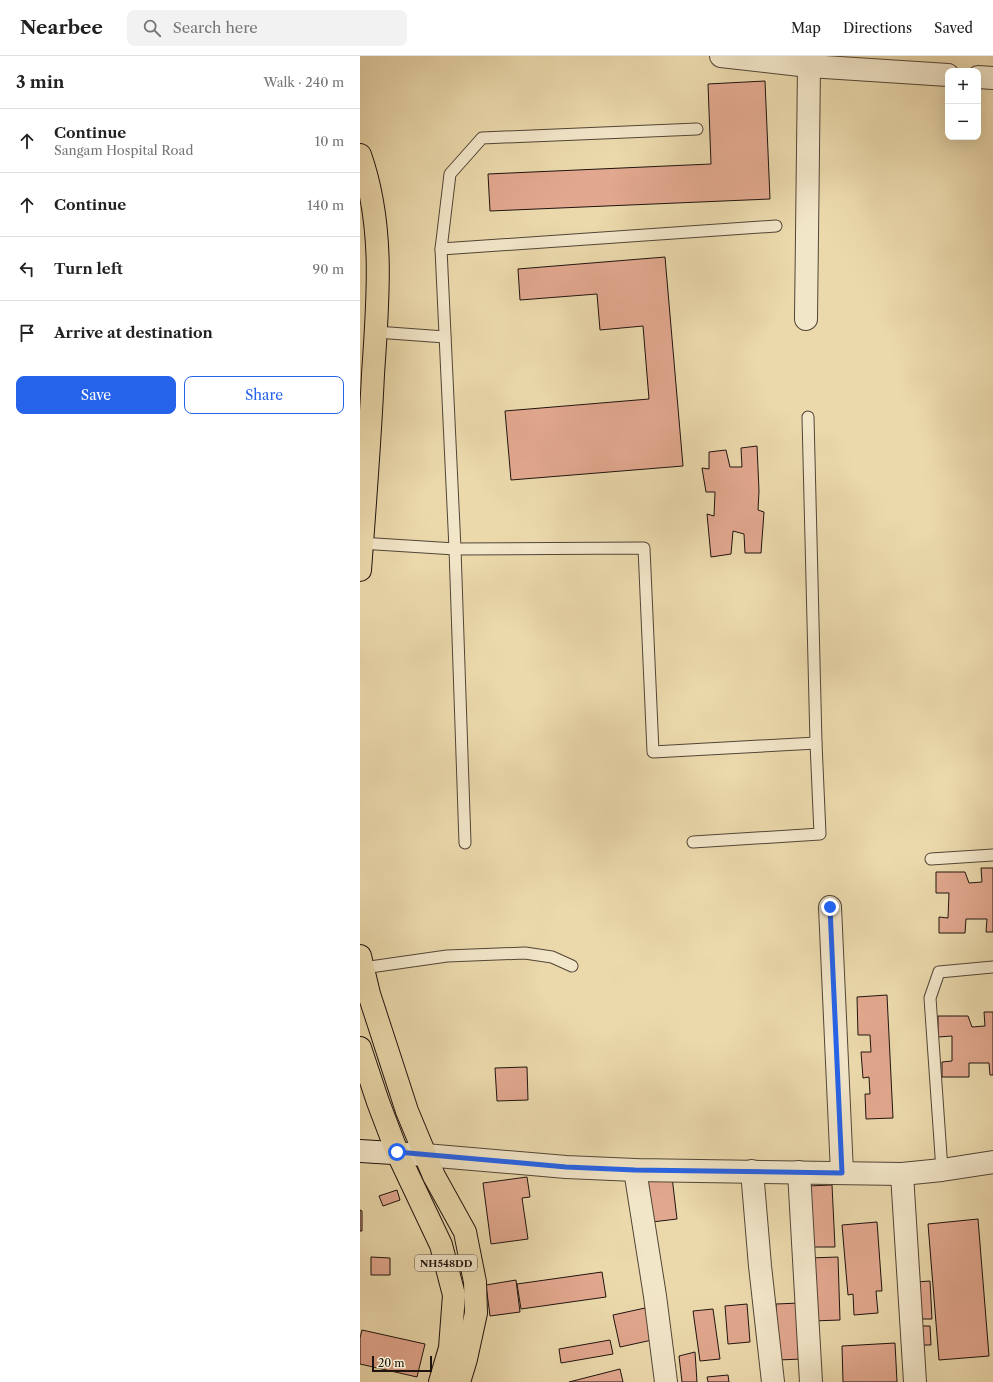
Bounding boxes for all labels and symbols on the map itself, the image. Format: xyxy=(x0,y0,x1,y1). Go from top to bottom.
route end xyxy=(821,898,839,916)
route start xyxy=(388,1143,406,1161)
road number: NH548DD xyxy=(415,1255,477,1271)
scale bar xyxy=(372,1354,432,1373)

